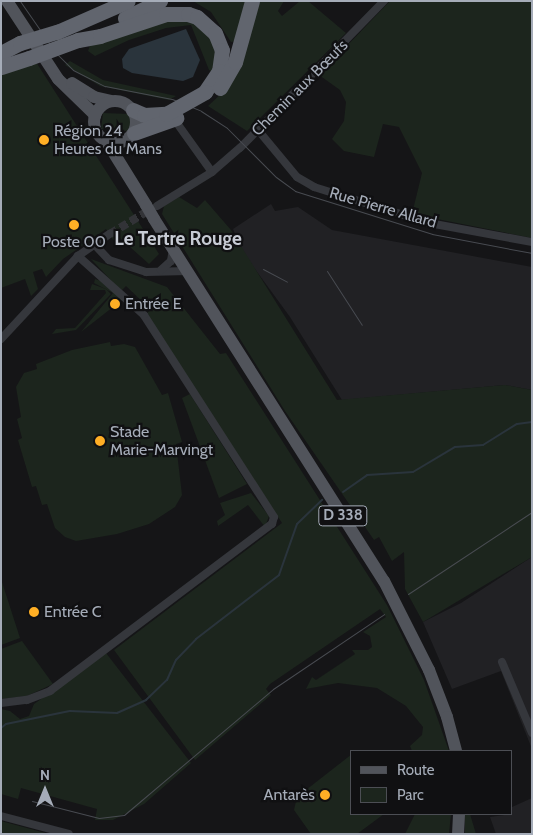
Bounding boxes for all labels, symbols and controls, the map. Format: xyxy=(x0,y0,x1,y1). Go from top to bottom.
street label: Chemin aux Bœufs xyxy=(248,36,352,140)
place label: Région 24 Heures du Mans xyxy=(54,121,162,159)
marker: Région 24 Heures du Mans xyxy=(38,134,50,146)
street label: Rue Pierre Allard xyxy=(327,184,439,232)
marker: Poste 00 xyxy=(68,219,80,231)
district label: Le Tertre Rouge xyxy=(114,228,242,250)
place label: Poste 00 xyxy=(42,232,106,252)
place label: Entrée E xyxy=(125,294,182,314)
marker: Entrée E xyxy=(109,298,121,310)
place label: Stade Marie-Marvingt xyxy=(110,422,213,460)
marker: Stade Marie-Marvingt xyxy=(94,435,106,447)
road number: D 338 xyxy=(318,504,368,528)
place label: Entrée C xyxy=(44,602,102,622)
marker: Entrée C xyxy=(28,606,40,618)
legend xyxy=(350,750,513,815)
text: Route xyxy=(397,761,435,779)
north arrow xyxy=(20,765,70,815)
text: N xyxy=(40,766,50,784)
place label: Antarès xyxy=(264,785,315,805)
text: Parc xyxy=(397,786,424,804)
marker: Antarès xyxy=(319,789,331,801)

